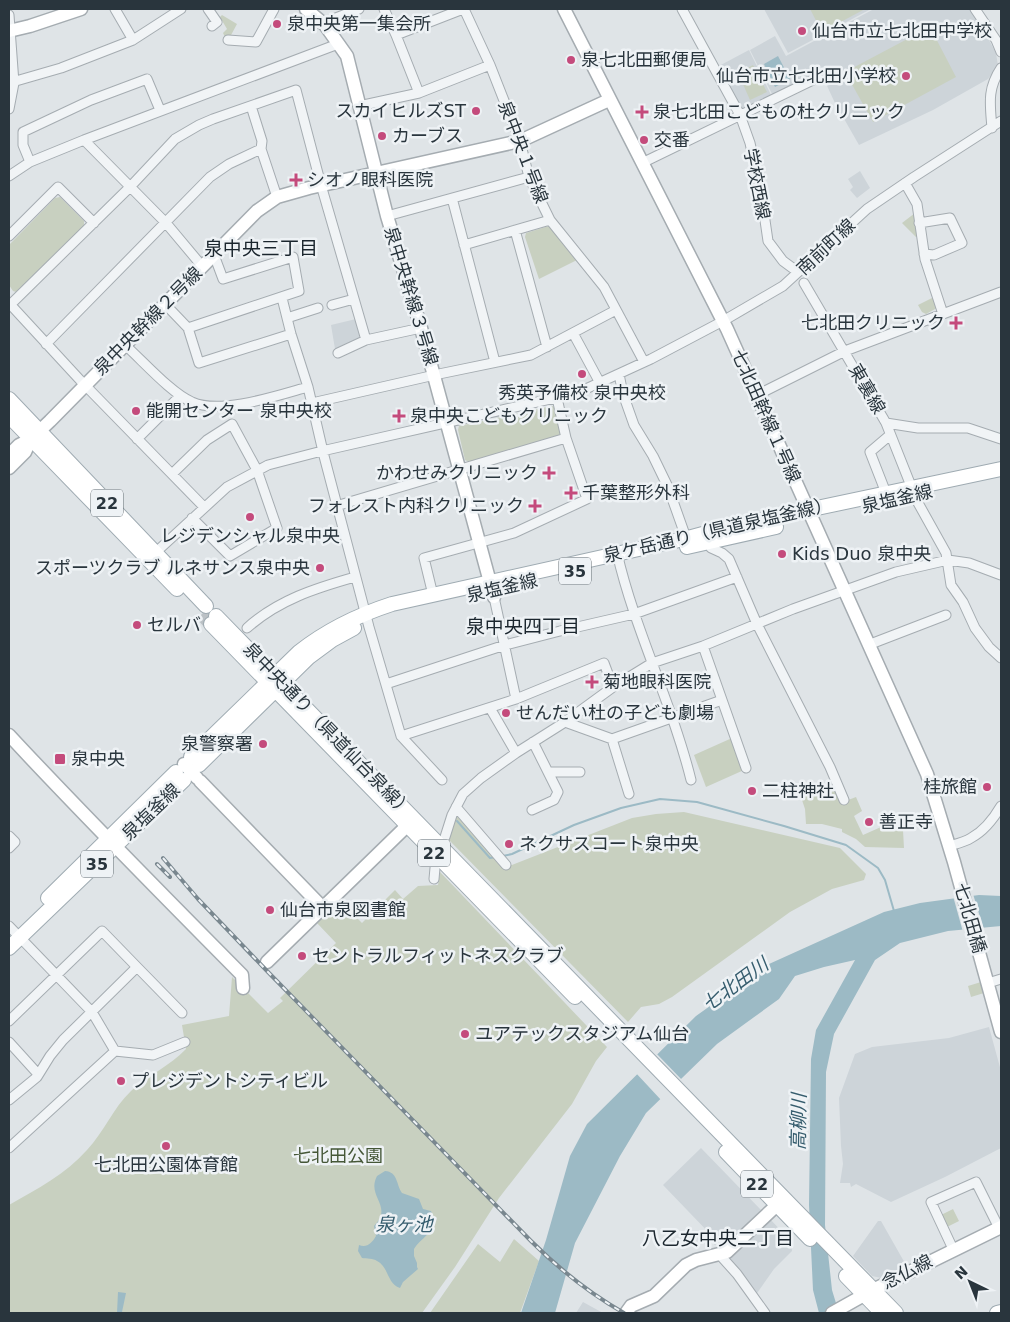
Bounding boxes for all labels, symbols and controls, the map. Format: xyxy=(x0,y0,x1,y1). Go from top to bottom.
place label: 泉中央第一集会所 xyxy=(287,13,431,34)
marker: 泉中央第一集会所 xyxy=(271,18,283,30)
place label: 仙台市立七北田中学校 xyxy=(812,20,992,41)
marker: 仙台市立七北田中学校 xyxy=(796,25,808,37)
place label: 泉七北田郵便局 xyxy=(581,49,707,70)
marker: 泉七北田郵便局 xyxy=(565,54,577,66)
place label: 仙台市立七北田小学校 xyxy=(716,65,896,86)
marker: 仙台市立七北田小学校 xyxy=(900,70,912,82)
street label: 泉中央１号線 xyxy=(494,98,553,206)
place label: スカイヒルズST xyxy=(336,100,467,121)
place label: 泉七北田こどもの杜クリニック xyxy=(653,101,905,122)
marker: スカイヒルズST xyxy=(470,105,482,117)
marker: 泉七北田こどもの杜クリニック xyxy=(635,105,649,119)
place label: カーブス xyxy=(392,125,463,146)
place label: 交番 xyxy=(654,129,690,150)
marker: カーブス xyxy=(376,130,388,142)
marker: 交番 xyxy=(638,134,650,146)
street label: 学校西線 xyxy=(740,147,775,221)
place label: シオノ眼科医院 xyxy=(307,169,433,190)
marker: シオノ眼科医院 xyxy=(289,173,303,187)
street label: 南前町線 xyxy=(792,214,859,279)
street label: 泉中央幹線３号線 xyxy=(380,224,443,368)
district label: 泉中央三丁目 xyxy=(204,237,318,259)
street label: 泉中央幹線２号線 xyxy=(89,262,206,379)
place label: 七北田クリニック xyxy=(801,312,945,333)
marker: 七北田クリニック xyxy=(949,316,963,330)
street label: 七北田幹線１号線 xyxy=(728,346,805,486)
street label: 東裏線 xyxy=(845,360,890,417)
marker: 秀英予備校 泉中央校 xyxy=(576,368,588,380)
place label: 秀英予備校 泉中央校 xyxy=(498,382,666,403)
place label: 能開センター 泉中央校 xyxy=(146,400,332,421)
marker: 能開センター 泉中央校 xyxy=(130,405,142,417)
place label: 泉中央こどもクリニック xyxy=(410,405,608,426)
marker: 泉中央こどもクリニック xyxy=(392,409,406,423)
place label: かわせみクリニック xyxy=(376,462,538,483)
marker: かわせみクリニック xyxy=(542,466,556,480)
street label: 泉塩釜線 xyxy=(859,480,934,517)
place label: 千葉整形外科 xyxy=(582,482,690,503)
marker: 千葉整形外科 xyxy=(564,486,578,500)
road number: 22 xyxy=(91,489,123,516)
street label: 泉ケ岳通り（県道泉塩釜線） xyxy=(602,493,834,566)
place label: フォレスト内科クリニック xyxy=(308,495,524,516)
marker: フォレスト内科クリニック xyxy=(528,499,542,513)
marker: レジデンシャル泉中央 xyxy=(244,511,256,523)
place label: レジデンシャル泉中央 xyxy=(160,525,340,546)
place label: Kids Duo 泉中央 xyxy=(792,543,931,564)
marker: Kids Duo 泉中央 xyxy=(776,548,788,560)
place label: スポーツクラブ ルネサンス泉中央 xyxy=(35,557,310,578)
road number: 35 xyxy=(559,558,591,584)
marker: スポーツクラブ ルネサンス泉中央 xyxy=(314,562,326,574)
street label: 泉塩釜線 xyxy=(464,569,539,606)
place label: セルバ xyxy=(147,614,201,635)
district label: 泉中央四丁目 xyxy=(466,615,580,637)
marker: セルバ xyxy=(131,619,143,631)
street label: 泉中央通り（県道仙台泉線） xyxy=(240,638,417,821)
place label: 菊地眼科医院 xyxy=(603,671,711,692)
marker: 菊地眼科医院 xyxy=(585,675,599,689)
place label: せんだい杜の子ども劇場 xyxy=(516,702,714,723)
marker: せんだい杜の子ども劇場 xyxy=(500,707,512,719)
place label: 泉警察署 xyxy=(181,733,253,754)
marker: 泉警察署 xyxy=(257,738,269,750)
place label: 泉中央 xyxy=(71,748,125,769)
marker: 泉中央 xyxy=(53,752,67,766)
place label: 桂旅館 xyxy=(923,776,977,797)
street label: 泉塩釜線 xyxy=(117,779,184,844)
place label: 二柱神社 xyxy=(762,780,834,801)
marker: 桂旅館 xyxy=(981,781,993,793)
marker: 二柱神社 xyxy=(746,785,758,797)
place label: 善正寺 xyxy=(879,811,933,832)
marker: 善正寺 xyxy=(863,816,875,828)
place label: ネクサスコート泉中央 xyxy=(519,833,699,854)
marker: ネクサスコート泉中央 xyxy=(503,838,515,850)
road number: 22 xyxy=(418,840,450,866)
road number: 35 xyxy=(81,851,113,878)
street label: 七北田橋 xyxy=(950,880,990,955)
place label: 仙台市泉図書館 xyxy=(280,899,406,920)
marker: 仙台市泉図書館 xyxy=(264,904,276,916)
place label: セントラルフィットネスクラブ xyxy=(312,945,564,966)
marker: セントラルフィットネスクラブ xyxy=(296,950,308,962)
water label: 七北田川 xyxy=(698,952,774,1015)
place label: ユアテックスタジアム仙台 xyxy=(475,1023,689,1044)
marker: ユアテックスタジアム仙台 xyxy=(459,1028,471,1040)
place label: プレジデントシティビル xyxy=(131,1070,328,1091)
marker: プレジデントシティビル xyxy=(115,1075,127,1087)
water label: 高柳川 xyxy=(787,1091,810,1151)
marker: 七北田公園体育館 xyxy=(160,1140,172,1152)
park label: 七北田公園 xyxy=(293,1145,383,1166)
place label: 七北田公園体育館 xyxy=(94,1154,238,1175)
road number: 22 xyxy=(741,1170,773,1198)
water label: 泉ヶ池 xyxy=(375,1213,434,1235)
district label: 八乙女中央二丁目 xyxy=(642,1227,794,1249)
street label: 念仏線 xyxy=(878,1250,936,1293)
north arrow xyxy=(945,1257,995,1307)
text: N xyxy=(951,1263,971,1282)

